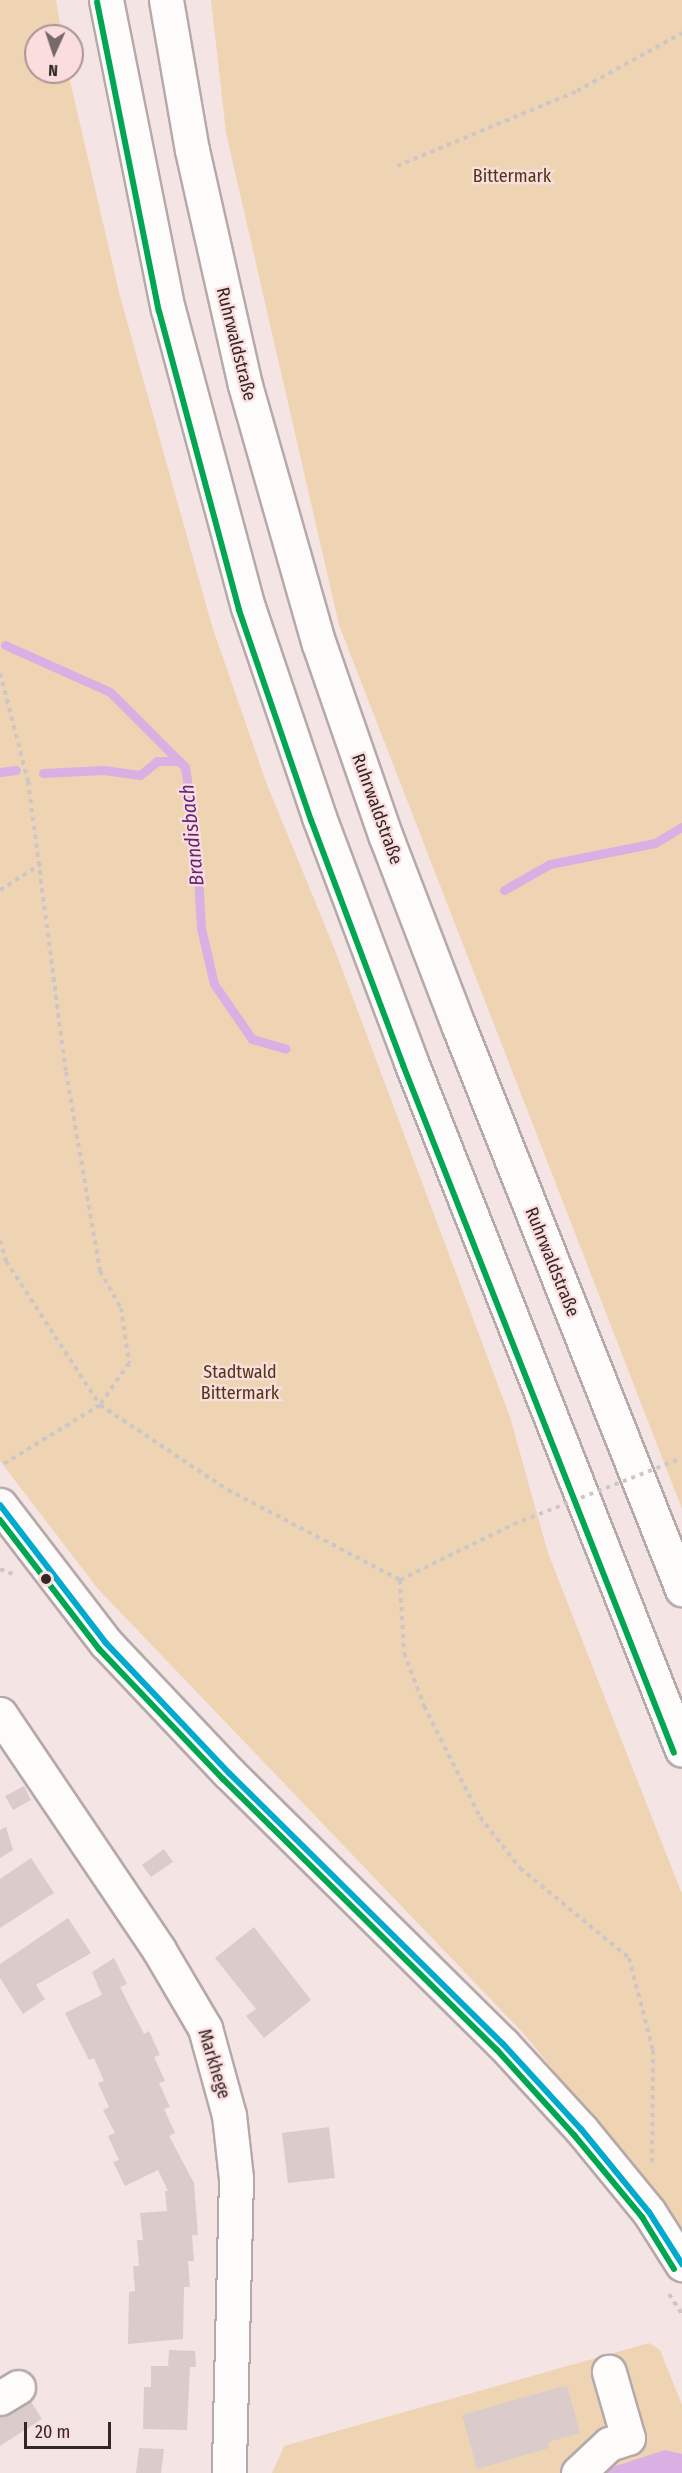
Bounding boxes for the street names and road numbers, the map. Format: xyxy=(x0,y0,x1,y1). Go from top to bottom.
street label: Ruhrwaldstraße xyxy=(211,285,261,403)
street label: Ruhrwaldstraße xyxy=(347,751,407,867)
street label: Ruhrwaldstraße xyxy=(520,1204,584,1320)
street label: Markhege xyxy=(193,2027,235,2101)

